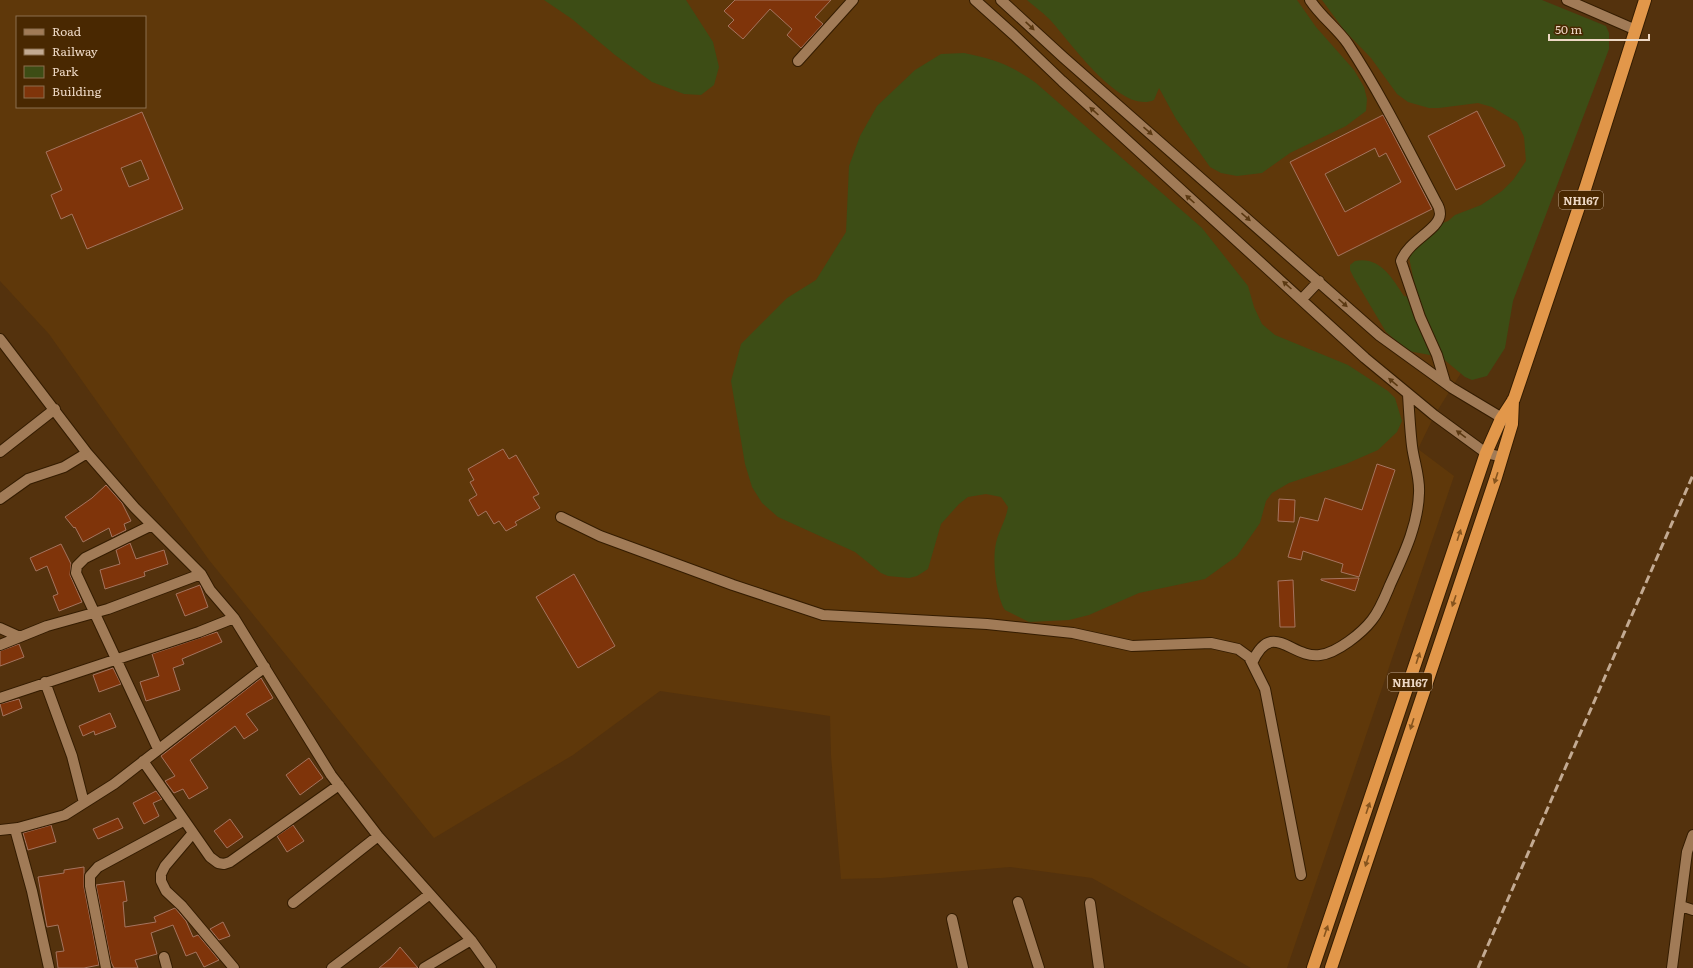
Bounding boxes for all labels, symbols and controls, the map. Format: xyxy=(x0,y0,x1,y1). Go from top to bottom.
legend xyxy=(16,16,146,108)
scale bar xyxy=(1549,16,1649,42)
text: 50 m xyxy=(1555,20,1582,38)
text: Road xyxy=(52,22,82,40)
one-way arrow xyxy=(1024,22,1035,31)
text: Railway xyxy=(52,42,98,60)
text: Park xyxy=(52,62,79,80)
text: Building xyxy=(52,82,102,100)
one-way arrow xyxy=(1089,106,1099,116)
one-way arrow xyxy=(1143,126,1153,136)
road number: NH167 xyxy=(1559,191,1603,209)
one-way arrow xyxy=(1185,194,1195,203)
one-way arrow xyxy=(1240,212,1251,221)
one-way arrow xyxy=(1281,281,1292,290)
one-way arrow xyxy=(1338,298,1348,307)
one-way arrow xyxy=(1388,378,1399,387)
one-way arrow xyxy=(1455,430,1466,438)
one-way arrow xyxy=(1493,472,1499,484)
one-way arrow xyxy=(1456,529,1462,541)
one-way arrow xyxy=(1450,595,1456,607)
one-way arrow xyxy=(1415,652,1421,664)
road number: NH167 xyxy=(1388,673,1432,691)
one-way arrow xyxy=(1409,718,1415,730)
one-way arrow xyxy=(1365,802,1371,814)
one-way arrow xyxy=(1364,855,1370,867)
one-way arrow xyxy=(1323,925,1329,937)

